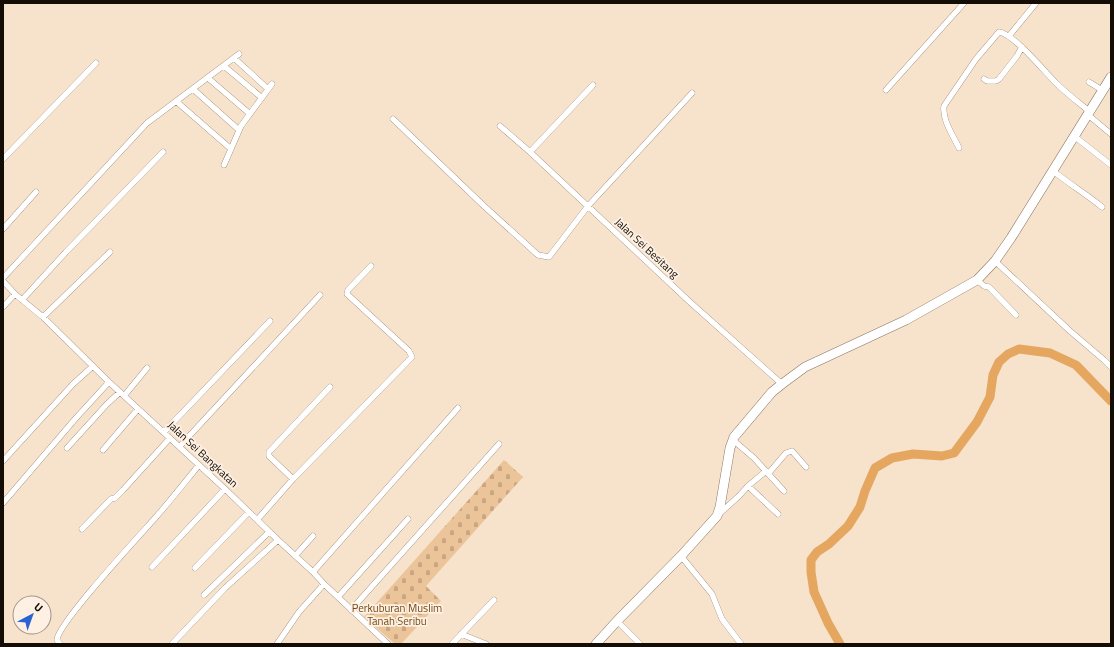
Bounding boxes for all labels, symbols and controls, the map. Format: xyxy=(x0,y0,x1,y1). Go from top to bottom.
street label: Jalan Sei Besitang xyxy=(611,214,683,282)
street label: Jalan Sei Bangkatan xyxy=(164,417,242,491)
north arrow xyxy=(12,595,52,635)
text: U xyxy=(31,599,47,616)
park label: Perkuburan Muslim Tanah Seribu xyxy=(352,600,442,629)

